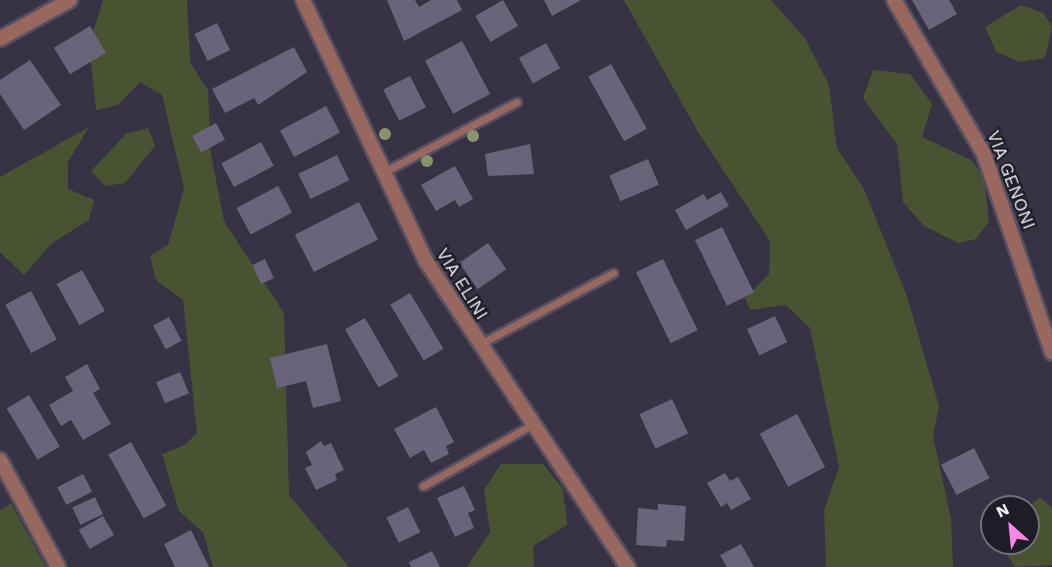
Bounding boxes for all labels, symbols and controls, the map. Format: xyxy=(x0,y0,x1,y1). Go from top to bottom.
street label: VIA GENONI xyxy=(982,127,1040,233)
street label: VIA ELINI xyxy=(431,244,493,324)
north arrow xyxy=(980,495,1040,555)
text: N xyxy=(993,499,1012,521)

